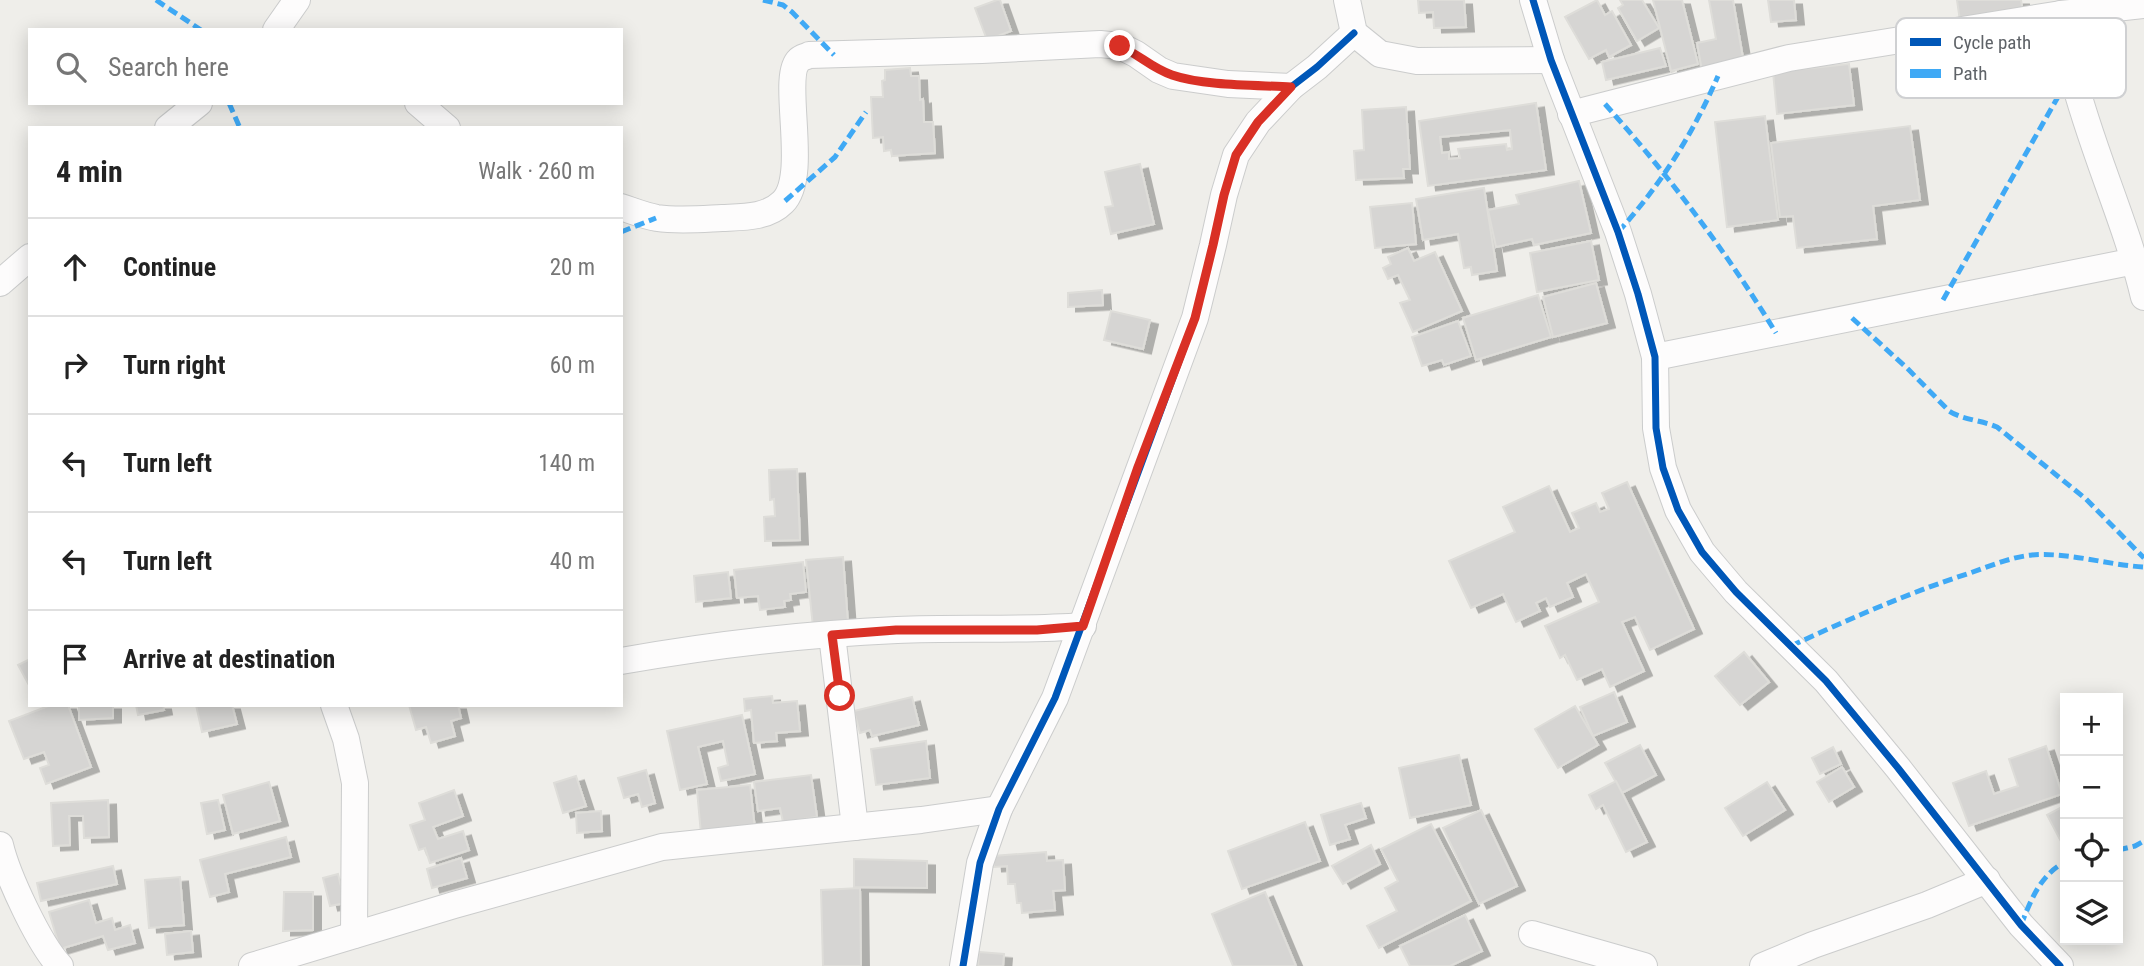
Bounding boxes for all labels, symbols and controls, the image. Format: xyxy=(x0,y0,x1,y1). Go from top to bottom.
legend xyxy=(1896,18,2126,98)
search box xyxy=(28,28,623,105)
route end xyxy=(1104,30,1135,61)
text: Cycle path xyxy=(1953,31,2031,54)
icon: search xyxy=(52,48,90,86)
text: Search here xyxy=(108,52,229,82)
text: Path xyxy=(1953,62,1987,85)
text: 4 min xyxy=(56,154,123,189)
text: Walk · 260 m xyxy=(478,158,595,185)
icon: ahead xyxy=(56,248,94,286)
text: Continue xyxy=(123,252,216,282)
text: 20 m xyxy=(550,254,595,281)
icon: right xyxy=(56,346,94,384)
text: Turn right xyxy=(123,350,225,380)
text: 60 m xyxy=(550,352,595,379)
icon: left xyxy=(56,444,94,482)
text: Turn left xyxy=(123,448,212,478)
text: 140 m xyxy=(538,450,595,477)
icon: left xyxy=(56,542,94,580)
text: Turn left xyxy=(123,546,212,576)
text: 40 m xyxy=(550,548,595,575)
icon: arrive xyxy=(56,640,94,678)
text: Arrive at destination xyxy=(123,644,335,674)
route start xyxy=(824,680,855,711)
map controls xyxy=(2060,693,2123,945)
button: + xyxy=(2060,693,2123,756)
button: − xyxy=(2060,756,2123,819)
button: locate xyxy=(2060,819,2123,882)
button: layers xyxy=(2060,882,2123,945)

